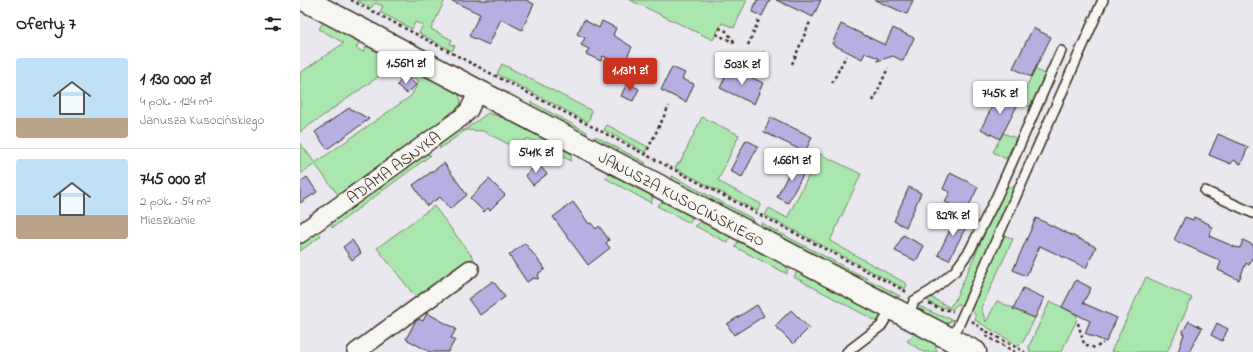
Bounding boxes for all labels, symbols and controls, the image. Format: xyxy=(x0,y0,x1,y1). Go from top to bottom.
text: Oferty: 7 xyxy=(16,12,76,37)
icon: filters xyxy=(262,13,284,35)
pin: 1.56M zł xyxy=(365,51,447,85)
pin: 503K zł xyxy=(705,52,779,86)
text: 1.56M zł xyxy=(386,54,426,73)
text: 503K zł xyxy=(724,55,760,74)
pin: 1.13M zł xyxy=(589,58,671,92)
text: 1.13M zł xyxy=(612,61,648,80)
text: 1 130 000 zł xyxy=(140,67,211,92)
icon: home xyxy=(48,74,96,122)
pin: 745K zł xyxy=(963,81,1037,115)
text: 745K zł xyxy=(982,84,1018,103)
text: 4 pok. · 124 m² xyxy=(140,92,213,111)
text: Janusza Kusocińskiego xyxy=(140,111,264,130)
street label: ADAMA ASNYKA xyxy=(342,126,447,211)
pin: 541K zł xyxy=(499,140,573,174)
text: 541K zł xyxy=(519,143,553,162)
street label: JANUSZA KUSOCIŃSKIEGO xyxy=(593,146,769,254)
pin: 1.66M zł xyxy=(751,148,833,182)
text: 1.66M zł xyxy=(773,151,811,170)
text: 745 000 zł xyxy=(140,167,205,192)
icon: home xyxy=(48,175,96,223)
text: 2 pok. · 54 m² xyxy=(140,192,211,211)
pin: 829K zł xyxy=(916,203,990,237)
text: 829K zł xyxy=(936,206,970,225)
text: Mieszkanie xyxy=(140,211,195,230)

